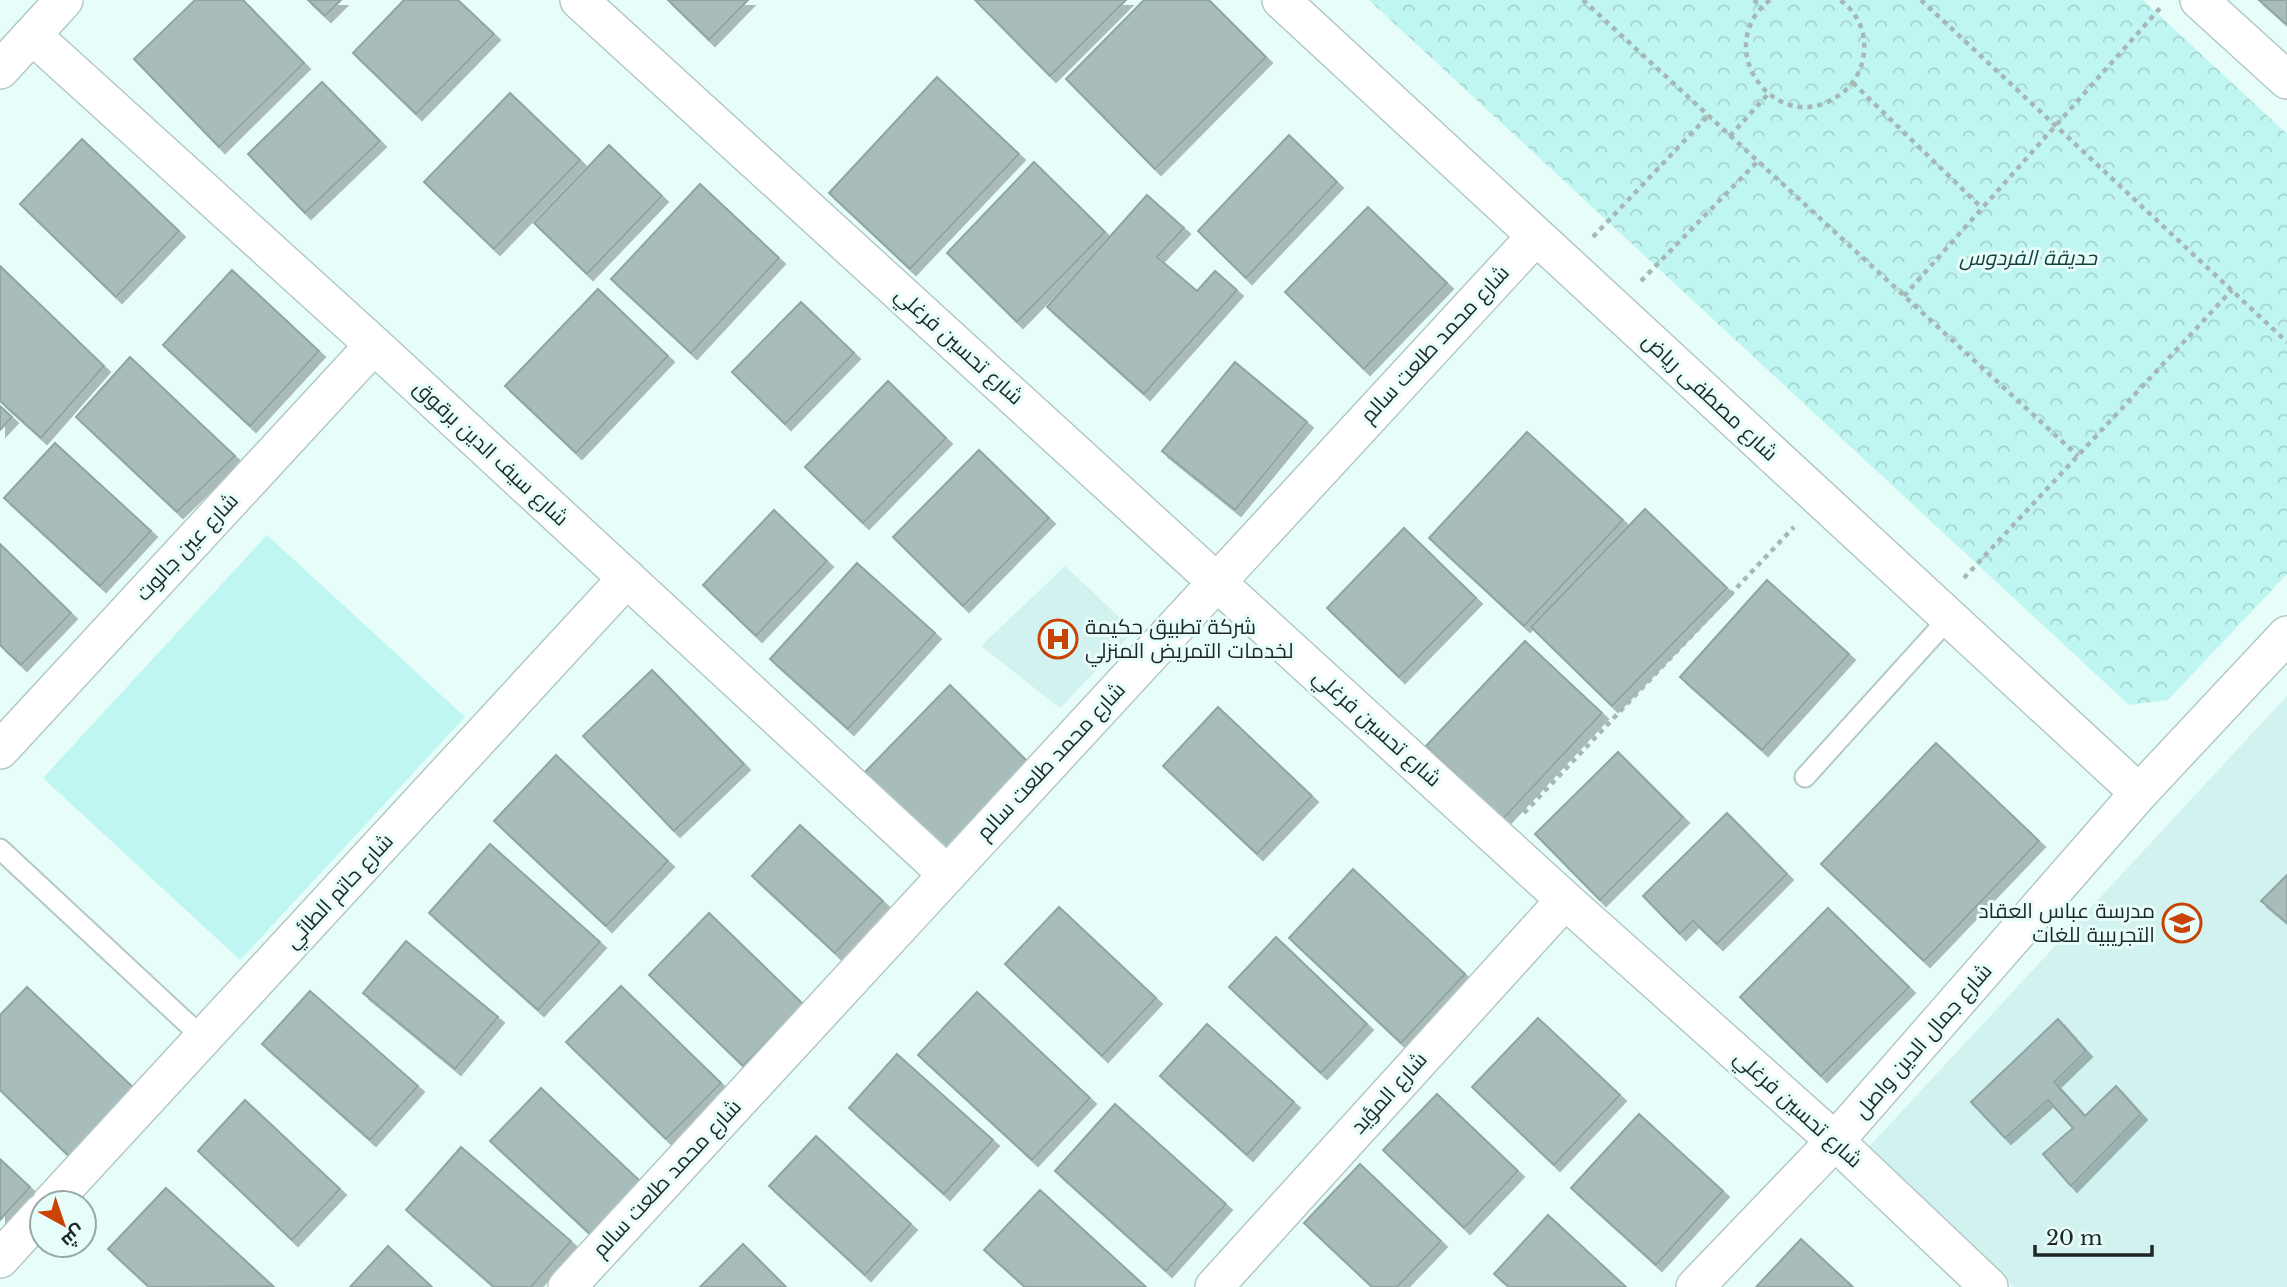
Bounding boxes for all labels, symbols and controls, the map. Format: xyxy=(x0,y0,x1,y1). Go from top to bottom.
park label: حديقة الفردوس xyxy=(1959,245,2098,271)
street label: شارع محمد طلعت سالم xyxy=(1355,260,1516,429)
street label: شارع تحسين فرغلي xyxy=(888,282,1028,413)
street label: شارع مصطفى رياض xyxy=(1636,328,1783,467)
street label: شارع سيف الدين برقوق xyxy=(407,374,574,532)
street label: شارع عين جالوت xyxy=(130,488,244,607)
place label: شركة تطبيق حكيمة لخدمات التمريض المنزلي xyxy=(1085,614,1294,667)
hospital icon: شركة تطبيق حكيمة لخدمات التمريض المنزلي xyxy=(1037,618,1079,660)
street label: شارع تحسين فرغلي xyxy=(1306,664,1446,795)
street label: شارع محمد طلعت سالم xyxy=(971,677,1132,846)
street label: شارع حاتم الطائي xyxy=(279,828,401,956)
place label: مدرسة عباس العقاد التجريبية للغات xyxy=(1978,898,2155,948)
school or university icon: مدرسة عباس العقاد التجريبية للغات xyxy=(2161,902,2203,944)
street label: شارع جمال الدين واصل xyxy=(1849,958,1998,1124)
street label: شارع تحسين فرغلي xyxy=(1727,1045,1867,1176)
street label: شارع المؤيد xyxy=(1345,1047,1433,1140)
street label: شارع محمد طلعت سالم xyxy=(587,1094,748,1263)
north arrow xyxy=(28,1189,98,1259)
scale bar xyxy=(2035,1214,2152,1258)
text: ش xyxy=(57,1220,90,1253)
text: 20 m xyxy=(2046,1225,2103,1251)

